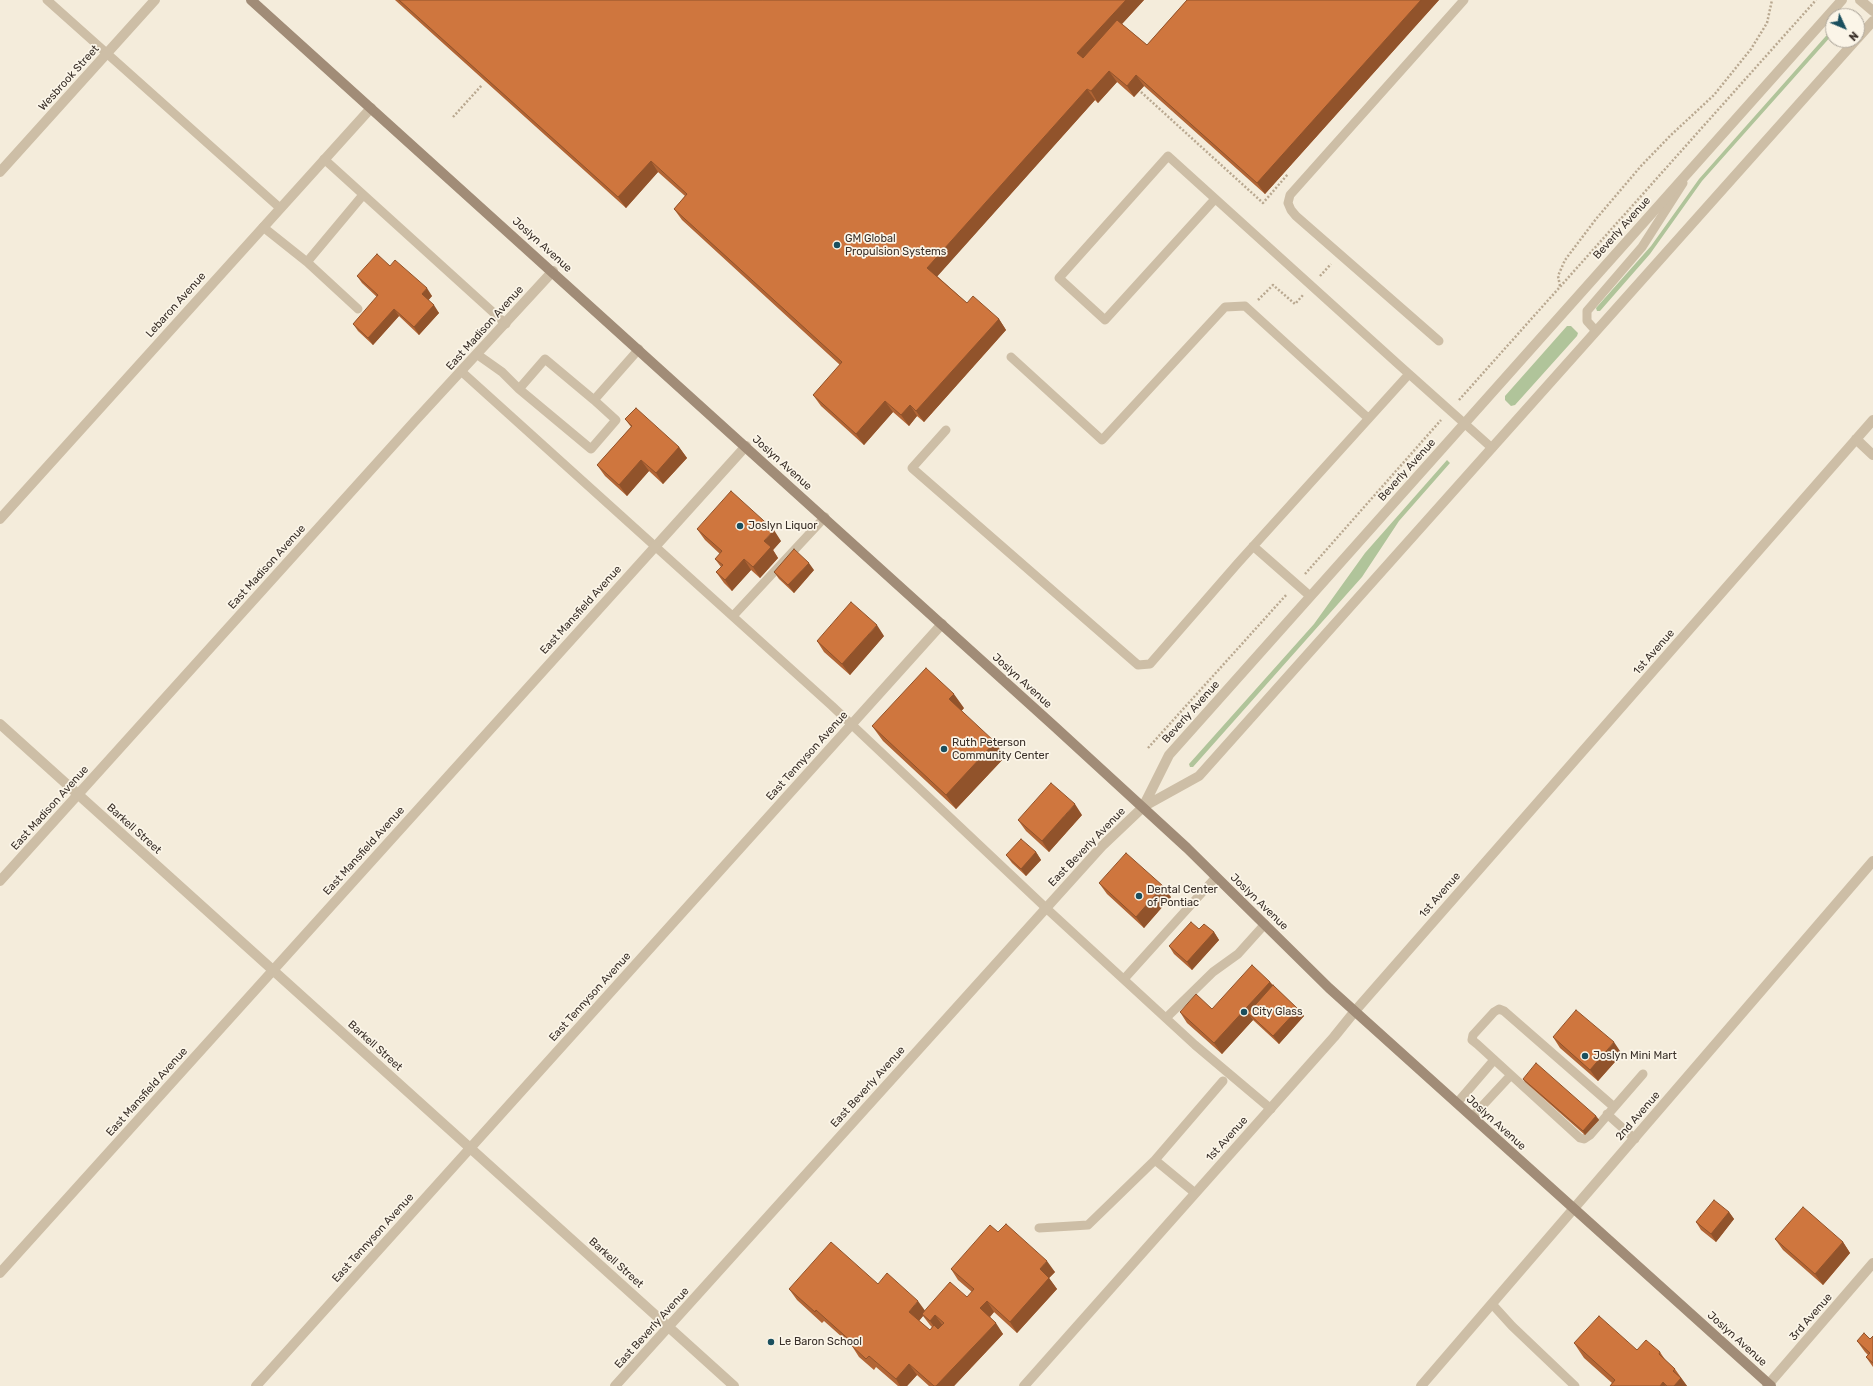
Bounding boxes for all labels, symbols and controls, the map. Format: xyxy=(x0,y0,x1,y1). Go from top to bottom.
north arrow xyxy=(1825,8,1865,48)
text: N xyxy=(1846,29,1861,43)
street label: Wesbrook Street xyxy=(36,42,102,114)
street label: Beverly Avenue xyxy=(1590,194,1654,262)
street label: Joslyn Avenue xyxy=(510,215,574,275)
place label: GM Global Propulsion Systems xyxy=(845,232,946,258)
marker: GM Global Propulsion Systems xyxy=(832,240,842,250)
street label: Lebaron Avenue xyxy=(143,270,209,340)
street label: East Madison Avenue xyxy=(444,283,526,373)
street label: Joslyn Avenue xyxy=(750,433,814,493)
street label: Beverly Avenue xyxy=(1375,436,1439,504)
place label: Joslyn Liquor xyxy=(748,519,818,533)
marker: Joslyn Liquor xyxy=(735,521,745,531)
street label: East Madison Avenue xyxy=(226,522,308,612)
street label: East Mansfield Avenue xyxy=(538,563,624,657)
street label: 1st Avenue xyxy=(1631,627,1677,677)
street label: Joslyn Avenue xyxy=(990,651,1054,711)
street label: Beverly Avenue xyxy=(1159,678,1223,746)
street label: East Tennyson Avenue xyxy=(763,709,851,803)
place label: Ruth Peterson Community Center xyxy=(952,736,1049,762)
marker: Ruth Peterson Community Center xyxy=(939,744,949,754)
street label: East Madison Avenue xyxy=(9,763,91,853)
street label: Barkell Street xyxy=(104,801,164,857)
street label: East Mansfield Avenue xyxy=(321,804,407,898)
street label: East Beverly Avenue xyxy=(1046,805,1128,889)
street label: 1st Avenue xyxy=(1417,870,1463,920)
street label: Joslyn Avenue xyxy=(1227,871,1291,933)
place label: Dental Center of Pontiac xyxy=(1147,883,1218,909)
marker: Dental Center of Pontiac xyxy=(1134,891,1144,901)
street label: East Tennyson Avenue xyxy=(546,950,634,1044)
place label: City Glass xyxy=(1252,1005,1303,1019)
marker: City Glass xyxy=(1239,1007,1249,1017)
street label: Barkell Street xyxy=(345,1018,405,1074)
street label: East Beverly Avenue xyxy=(828,1044,908,1130)
street label: East Mansfield Avenue xyxy=(104,1045,190,1139)
place label: Joslyn Mini Mart xyxy=(1593,1049,1677,1063)
marker: Joslyn Mini Mart xyxy=(1580,1051,1590,1061)
street label: 2nd Avenue xyxy=(1613,1089,1663,1143)
street label: Joslyn Avenue xyxy=(1464,1093,1528,1153)
street label: 1st Avenue xyxy=(1203,1114,1251,1164)
street label: East Tennyson Avenue xyxy=(329,1191,417,1285)
street label: Barkell Street xyxy=(586,1235,646,1291)
street label: East Beverly Avenue xyxy=(612,1285,692,1371)
street label: 3rd Avenue xyxy=(1787,1291,1835,1343)
street label: Joslyn Avenue xyxy=(1705,1309,1769,1369)
place label: Le Baron School xyxy=(779,1335,862,1349)
marker: Le Baron School xyxy=(766,1337,776,1347)

